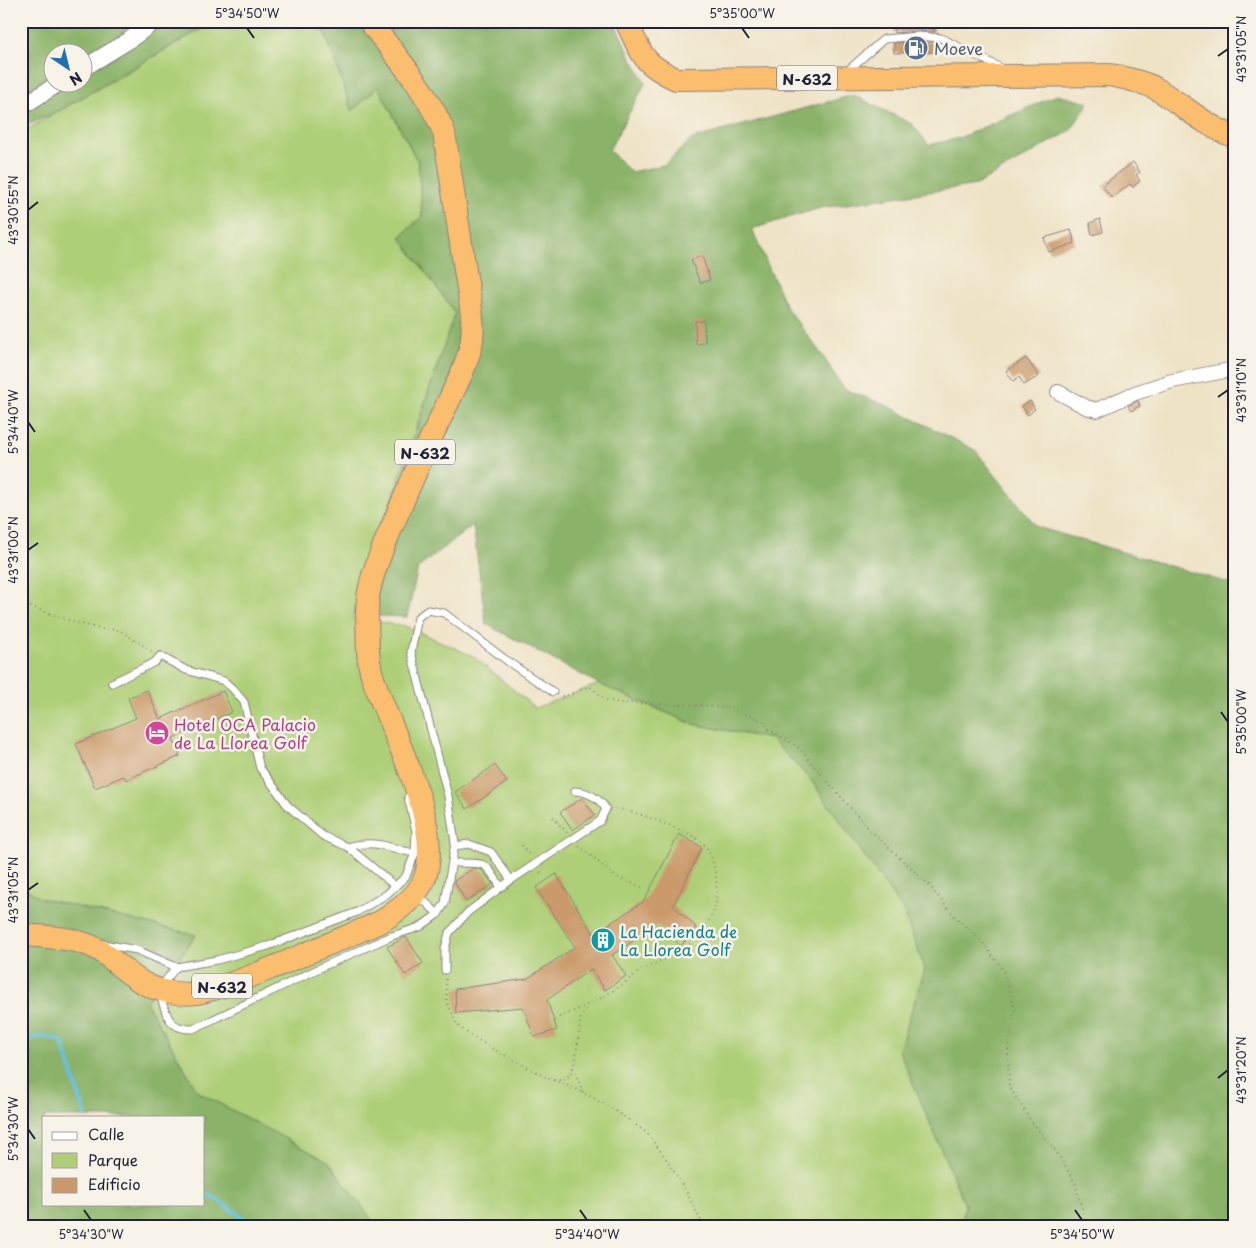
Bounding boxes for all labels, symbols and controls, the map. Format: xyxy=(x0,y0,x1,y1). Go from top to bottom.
text: 5°34'50"W xyxy=(215,4,280,22)
text: 5°35'00"W xyxy=(709,4,775,22)
text: 43°31'05"N xyxy=(1232,16,1250,82)
fuel station icon: Moeve xyxy=(903,35,929,61)
place label: Moeve xyxy=(934,36,983,60)
north arrow xyxy=(42,42,92,92)
road number: N-632 xyxy=(777,66,837,90)
text: N xyxy=(65,67,86,91)
text: 43°30'55"N xyxy=(4,175,22,245)
text: 43°31'10"N xyxy=(1232,358,1250,422)
text: 5°34'40"W xyxy=(4,389,22,454)
road number: N-632 xyxy=(395,440,455,464)
text: 43°31'00"N xyxy=(4,516,22,584)
text: 5°35'00"W xyxy=(1232,689,1250,755)
place label: Hotel OCA Palacio de La Llorea Golf xyxy=(174,712,316,754)
hotel icon: Hotel OCA Palacio de La Llorea Golf xyxy=(144,720,170,746)
text: 43°31'05"N xyxy=(4,857,22,923)
place label: La Hacienda de La Llorea Golf xyxy=(620,919,737,961)
building icon: La Hacienda de La Llorea Golf xyxy=(590,927,616,953)
road number: N-632 xyxy=(192,974,252,998)
text: 43°31'20"N xyxy=(1232,1036,1250,1104)
text: 5°34'30"W xyxy=(4,1096,22,1162)
legend xyxy=(42,1116,205,1206)
text: Calle xyxy=(88,1122,125,1145)
text: Parque xyxy=(88,1148,138,1171)
text: Edificio xyxy=(88,1172,141,1195)
text: 5°34'30"W xyxy=(58,1225,124,1243)
text: 5°34'40"W xyxy=(555,1225,620,1243)
text: 5°34'50"W xyxy=(1050,1225,1115,1243)

